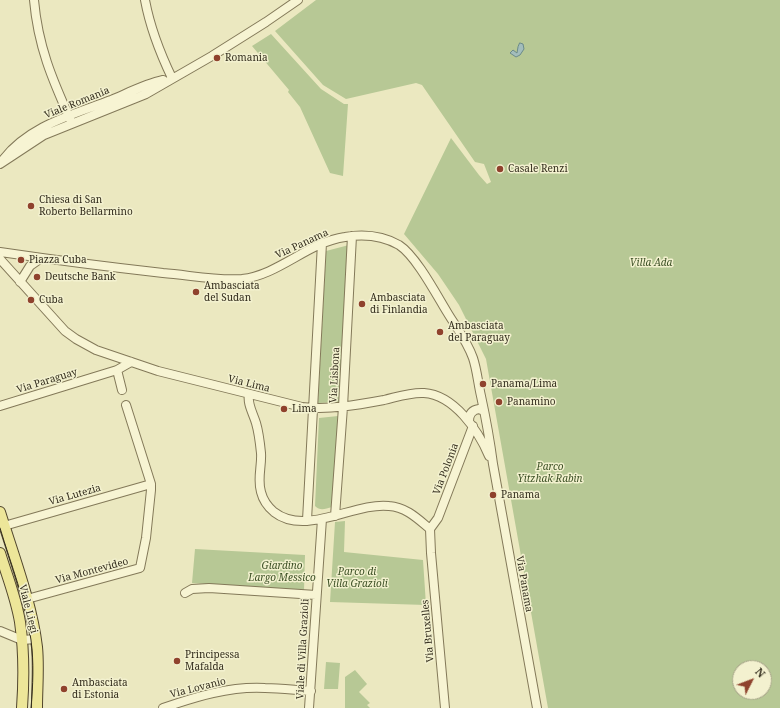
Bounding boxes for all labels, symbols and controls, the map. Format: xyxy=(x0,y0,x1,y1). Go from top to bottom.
place label: Romania xyxy=(225,52,268,64)
marker: Romania xyxy=(212,53,222,63)
street label: Viale Romania xyxy=(43,84,111,122)
place label: Casale Renzi xyxy=(508,163,568,175)
marker: Casale Renzi xyxy=(495,164,505,174)
place label: Chiesa di San Roberto Bellarmino xyxy=(39,194,133,218)
marker: Chiesa di San Roberto Bellarmino xyxy=(26,201,36,211)
street label: Via Panama xyxy=(274,227,330,261)
place label: Piazza Cuba xyxy=(29,254,87,266)
marker: Piazza Cuba xyxy=(16,255,26,265)
park label: Villa Ada xyxy=(630,257,672,269)
place label: Deutsche Bank xyxy=(45,271,116,283)
marker: Deutsche Bank xyxy=(32,272,42,282)
place label: Ambasciata del Sudan xyxy=(204,280,260,304)
marker: Ambasciata del Sudan xyxy=(191,287,201,297)
place label: Ambasciata di Finlandia xyxy=(370,292,428,316)
place label: Cuba xyxy=(39,294,63,306)
marker: Cuba xyxy=(26,295,36,305)
marker: Ambasciata di Finlandia xyxy=(357,299,367,309)
place label: Ambasciata del Paraguay xyxy=(448,320,510,344)
marker: Ambasciata del Paraguay xyxy=(435,327,445,337)
street label: Via Lisbona xyxy=(328,347,342,403)
street label: Via Paraguay xyxy=(15,366,79,396)
street label: Via Lima xyxy=(227,373,271,395)
place label: Panama/Lima xyxy=(491,378,557,390)
marker: Panama/Lima xyxy=(478,379,488,389)
place label: Panamino xyxy=(507,396,556,408)
marker: Panamino xyxy=(494,397,504,407)
place label: Lima xyxy=(292,403,317,415)
marker: Lima xyxy=(279,404,289,414)
street label: Via Polonia xyxy=(431,442,461,496)
park label: Parco Yitzhak Rabin xyxy=(517,461,583,484)
street label: Via Lutezia xyxy=(48,482,102,508)
place label: Panama xyxy=(501,489,540,501)
marker: Panama xyxy=(488,490,498,500)
street label: Via Panama xyxy=(513,555,535,613)
street label: Via Montevideo xyxy=(54,556,130,586)
park label: Giardino Largo Messico xyxy=(248,560,316,584)
park label: Parco di Villa Grazioli xyxy=(326,566,388,590)
street label: Viale Liegi xyxy=(16,583,40,635)
street label: Viale di Villa Grazioli xyxy=(294,598,312,700)
street label: Via Bruxelles xyxy=(419,599,437,663)
place label: Principessa Mafalda xyxy=(185,649,240,672)
marker: Principessa Mafalda xyxy=(172,656,182,666)
north arrow xyxy=(732,660,772,700)
text: N xyxy=(752,664,769,681)
street label: Via Lovanio xyxy=(169,675,227,701)
place label: Ambasciata di Estonia xyxy=(72,677,128,700)
marker: Ambasciata di Estonia xyxy=(59,684,69,694)

